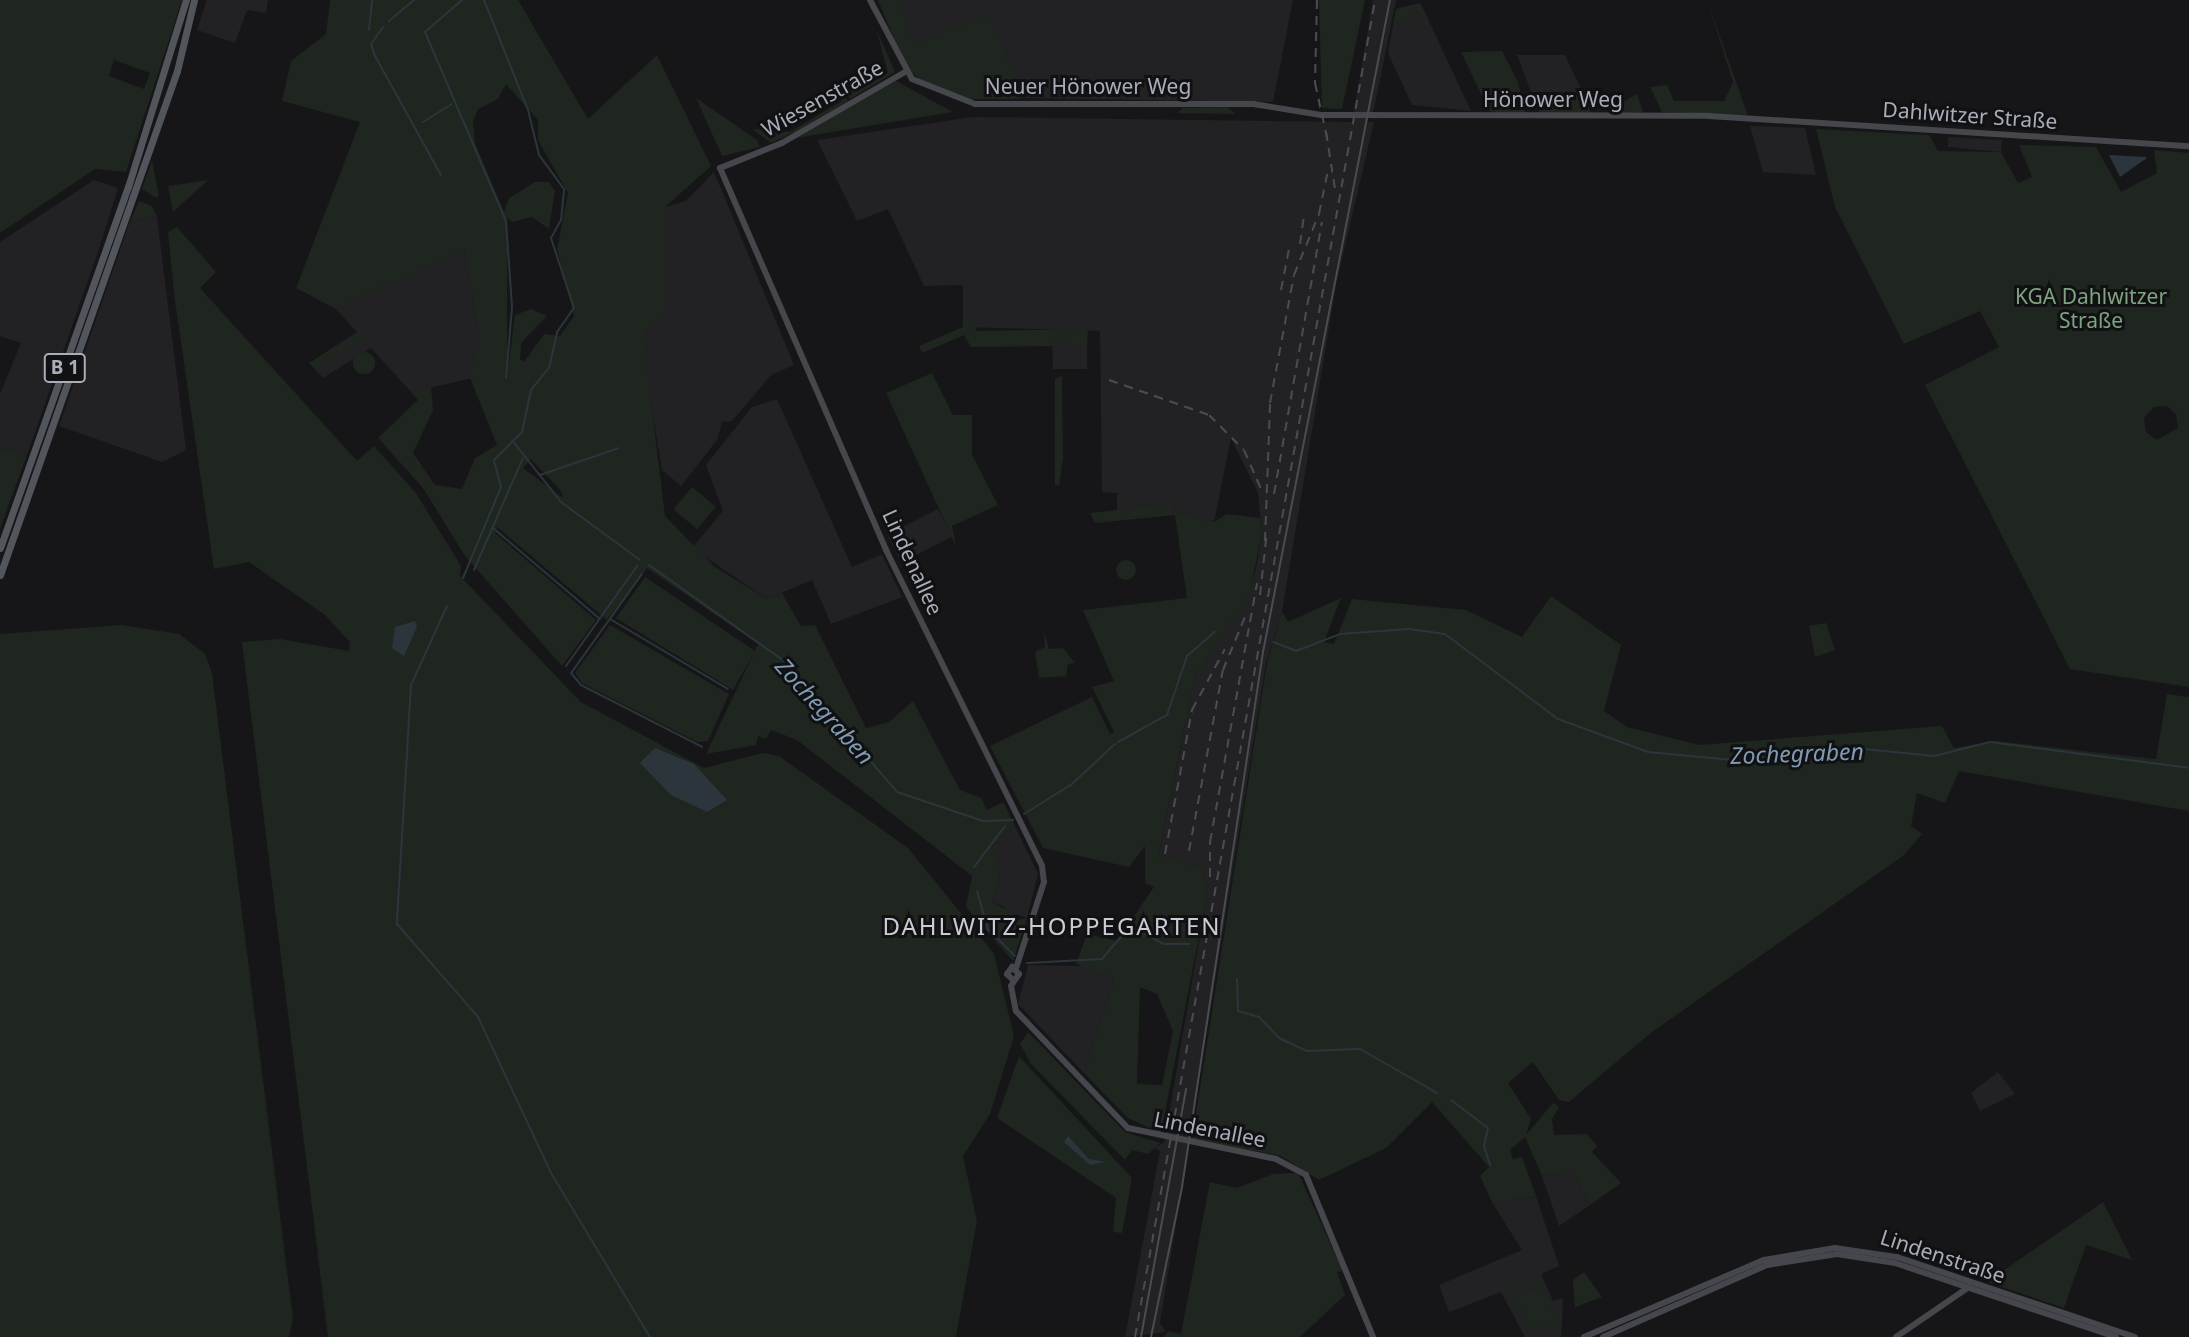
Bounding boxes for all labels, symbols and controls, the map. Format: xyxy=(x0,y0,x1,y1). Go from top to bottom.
street label: Wiesenstraße xyxy=(757,54,887,142)
street label: Neuer Hönower Weg xyxy=(985,73,1191,99)
street label: Hönower Weg xyxy=(1483,86,1623,112)
street label: Dahlwitzer Straße xyxy=(1882,96,2058,134)
park label: KGA Dahlwitzer Straße xyxy=(2015,283,2167,333)
road number: B 1 xyxy=(42,352,88,384)
street label: Lindenallee xyxy=(878,505,948,619)
water label: Zochegraben xyxy=(770,652,880,770)
water label: Zochegraben xyxy=(1730,737,1864,769)
district label: DAHLWITZ-HOPPEGARTEN xyxy=(885,912,1219,940)
street label: Lindenallee xyxy=(1152,1106,1268,1152)
street label: Lindenstraße xyxy=(1877,1224,2009,1288)

